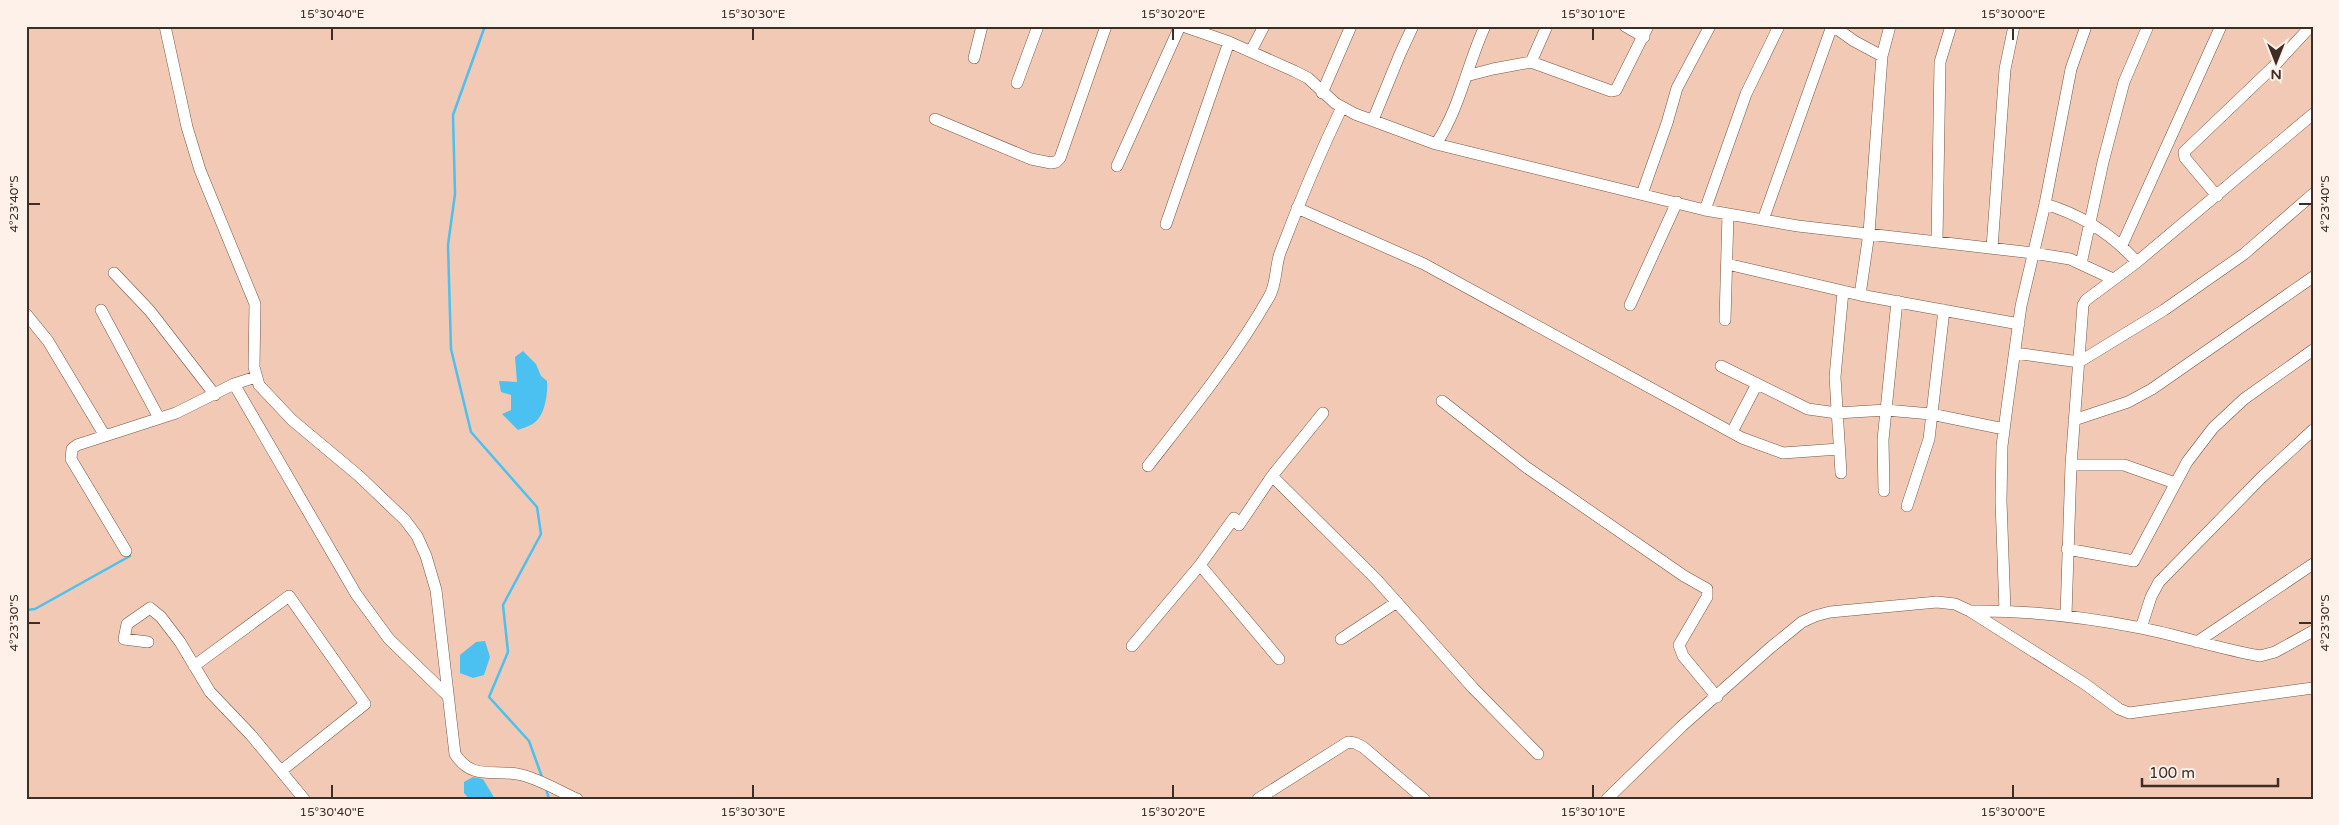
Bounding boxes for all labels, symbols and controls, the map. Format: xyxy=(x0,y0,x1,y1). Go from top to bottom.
text: 15°30'40"E xyxy=(300,7,365,21)
text: 15°30'30"E xyxy=(721,7,786,21)
text: 15°30'20"E xyxy=(1141,7,1206,21)
text: 15°30'10"E xyxy=(1561,7,1626,21)
text: 15°30'00"E xyxy=(1981,7,2046,21)
north arrow xyxy=(2252,38,2302,88)
text: N xyxy=(2270,66,2282,83)
text: 4°23'40"S xyxy=(7,175,21,233)
text: 4°23'40"S xyxy=(2318,175,2332,233)
text: 4°23'30"S xyxy=(7,594,21,652)
text: 4°23'30"S xyxy=(2318,594,2332,652)
scale bar xyxy=(2142,755,2278,787)
text: 100 m xyxy=(2149,764,2195,782)
text: 15°30'40"E xyxy=(300,805,365,819)
text: 15°30'30"E xyxy=(721,805,786,819)
text: 15°30'20"E xyxy=(1141,805,1206,819)
text: 15°30'10"E xyxy=(1561,805,1626,819)
text: 15°30'00"E xyxy=(1981,805,2046,819)

